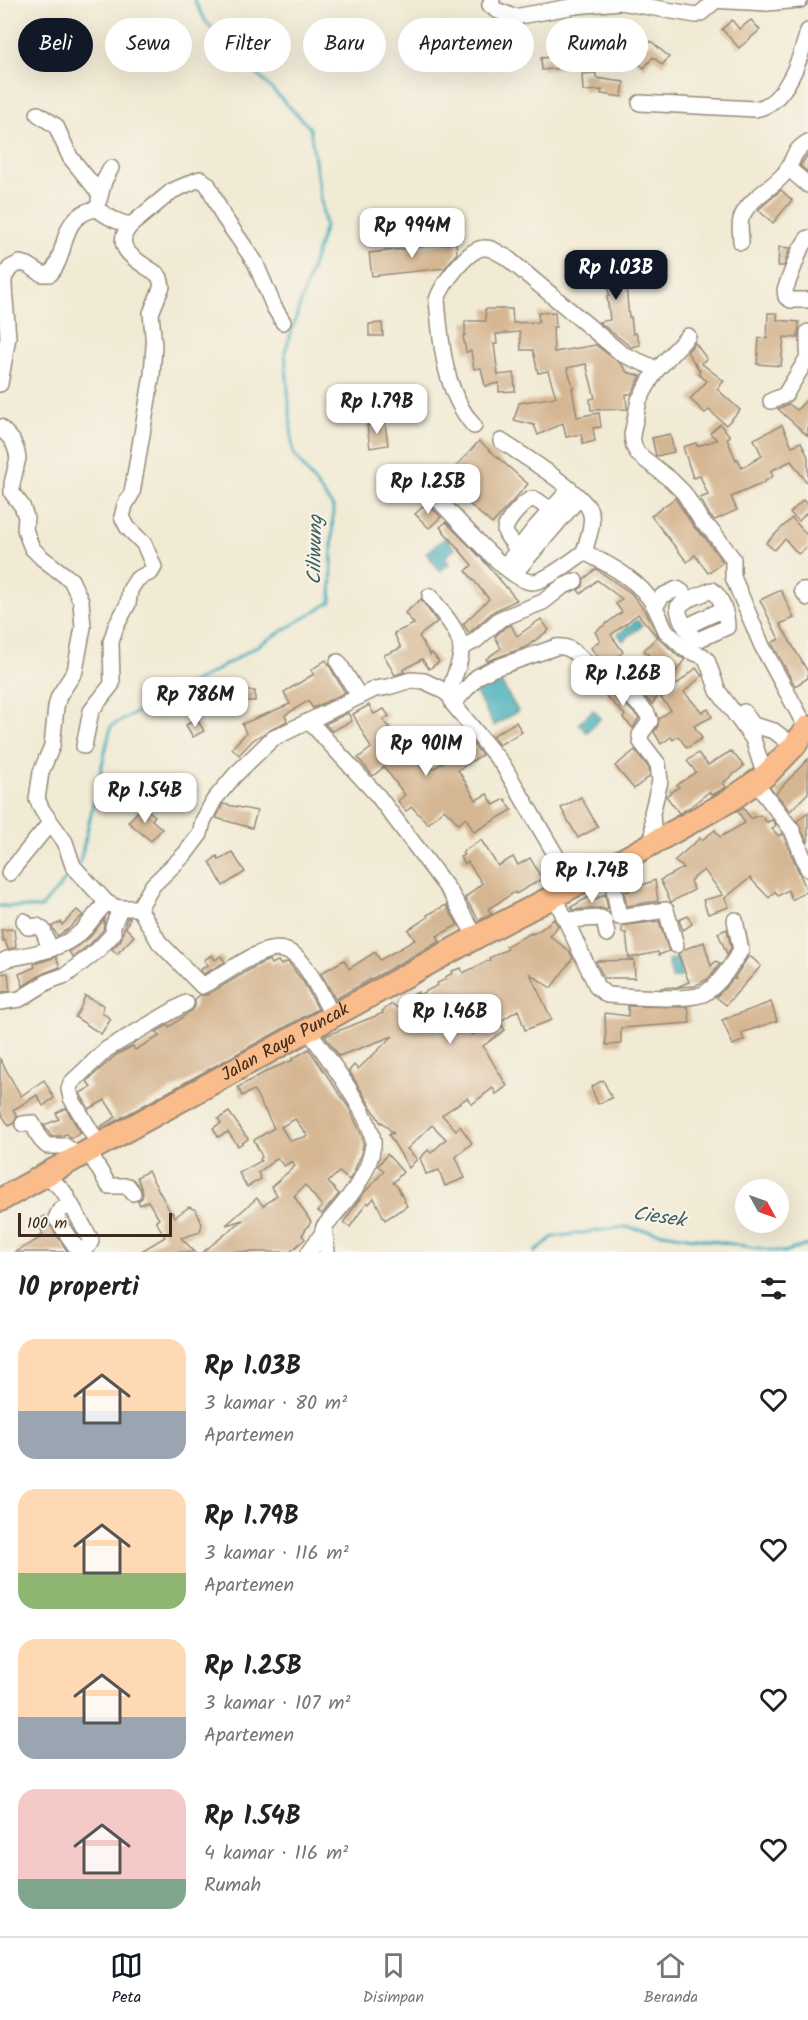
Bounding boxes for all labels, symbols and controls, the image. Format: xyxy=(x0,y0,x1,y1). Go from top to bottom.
chip: Beli xyxy=(18,18,93,72)
chip: Sewa xyxy=(105,18,192,72)
chip: Filter xyxy=(204,18,291,72)
chip: Baru xyxy=(303,18,386,72)
chip: Apartemen xyxy=(398,18,534,72)
chip: Rumah xyxy=(546,18,648,72)
pin: Rp 994M xyxy=(357,208,467,259)
text: Rp 994M xyxy=(374,211,450,243)
pin: Rp 1.03B xyxy=(554,250,678,301)
text: Rp 1.03B xyxy=(579,253,653,285)
pin: Rp 1.79B xyxy=(315,384,439,435)
text: Rp 1.79B xyxy=(340,387,414,419)
pin: Rp 1.25B xyxy=(366,464,490,515)
text: Rp 1.25B xyxy=(390,467,466,499)
water label: Ciliwung xyxy=(299,513,333,585)
pin: Rp 1.26B xyxy=(561,656,685,707)
text: Rp 1.26B xyxy=(585,659,661,691)
pin: Rp 786M xyxy=(140,677,250,728)
text: Rp 786M xyxy=(156,680,234,712)
pin: Rp 901M xyxy=(371,726,481,777)
text: Rp 901M xyxy=(390,729,462,761)
pin: Rp 1.54B xyxy=(83,773,207,824)
text: Rp 1.54B xyxy=(108,776,182,808)
pin: Rp 1.74B xyxy=(530,853,654,904)
text: Rp 1.74B xyxy=(555,856,629,888)
pin: Rp 1.46B xyxy=(388,994,512,1045)
street label: Jalan Raya Puncak xyxy=(216,995,355,1090)
text: Rp 1.46B xyxy=(412,997,488,1029)
north arrow xyxy=(735,1179,789,1233)
map controls xyxy=(735,1179,789,1233)
water label: Ciesek xyxy=(631,1198,690,1238)
scale bar xyxy=(18,1210,172,1238)
text: 100 m xyxy=(27,1211,67,1236)
text: 10 properti xyxy=(18,1267,139,1309)
icon: filters xyxy=(757,1272,790,1305)
text: Rp 1.03B xyxy=(204,1346,301,1388)
icon: home xyxy=(66,1363,138,1435)
icon: heart xyxy=(757,1383,790,1416)
text: 3 kamar · 80 m² xyxy=(204,1388,347,1420)
text: Apartemen xyxy=(204,1420,294,1452)
text: Rp 1.79B xyxy=(204,1496,299,1538)
icon: home xyxy=(66,1513,138,1585)
icon: heart xyxy=(757,1533,790,1566)
text: 3 kamar · 116 m² xyxy=(204,1538,349,1570)
text: Apartemen xyxy=(204,1570,294,1602)
text: Rp 1.25B xyxy=(204,1646,302,1688)
icon: home xyxy=(66,1663,138,1735)
icon: heart xyxy=(757,1683,790,1716)
text: 3 kamar · 107 m² xyxy=(204,1688,351,1720)
text: Apartemen xyxy=(204,1720,294,1752)
text: Rp 1.54B xyxy=(204,1796,301,1838)
icon: home xyxy=(66,1813,138,1885)
icon: heart xyxy=(757,1833,790,1866)
text: 4 kamar · 116 m² xyxy=(204,1838,348,1870)
text: Rumah xyxy=(204,1870,261,1902)
tab: Peta xyxy=(110,1949,143,2010)
tab: Disimpan xyxy=(363,1949,424,2010)
tab: Beranda xyxy=(644,1949,698,2010)

